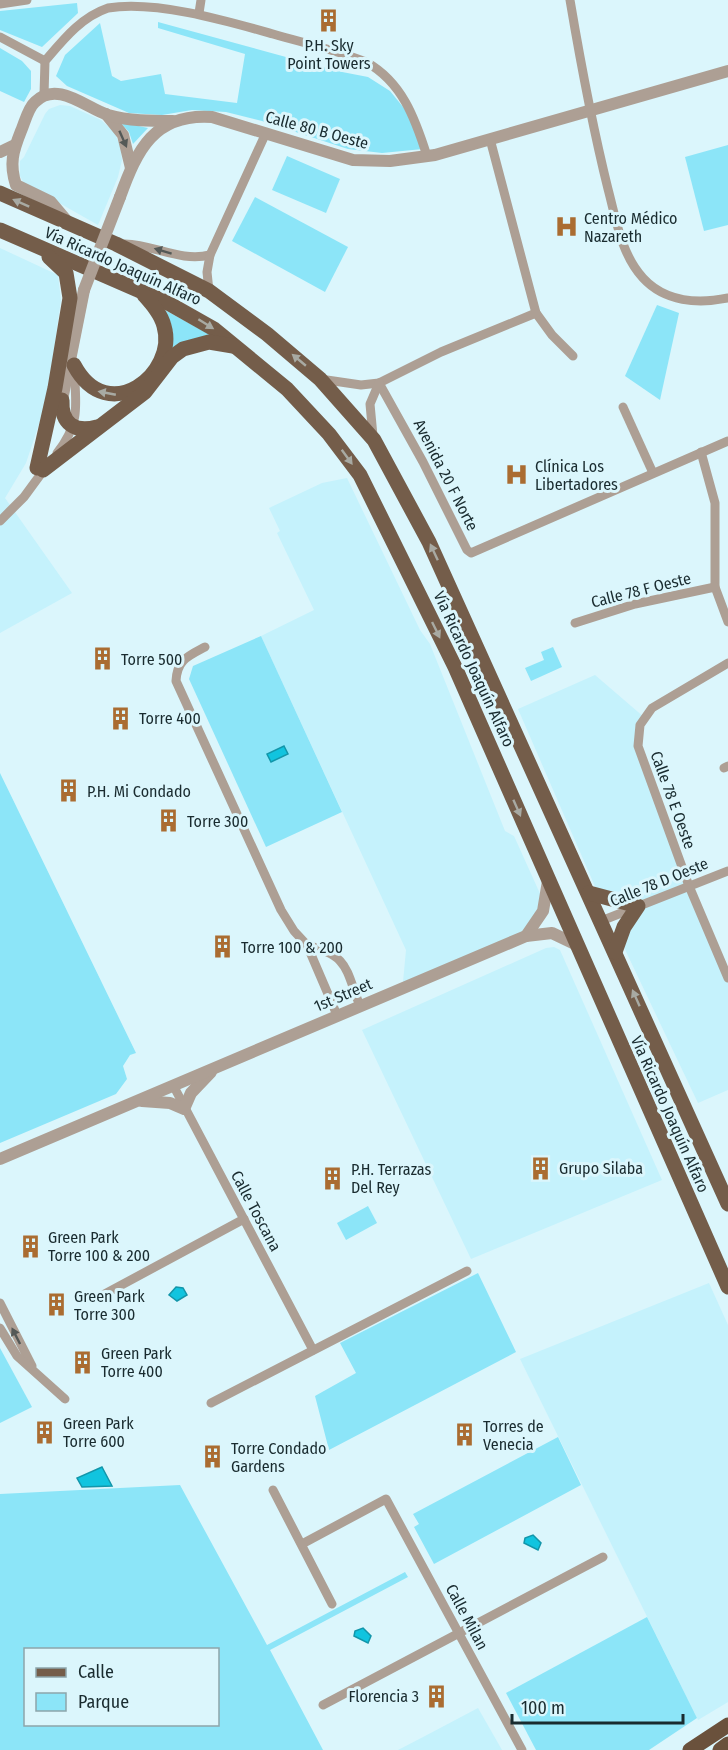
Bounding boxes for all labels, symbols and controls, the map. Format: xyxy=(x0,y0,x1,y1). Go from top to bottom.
building icon: P.H. Sky Point Towers xyxy=(316,7,342,33)
place label: P.H. Sky Point Towers xyxy=(287,36,371,73)
street label: Calle 80 B Oeste xyxy=(263,107,371,153)
one-way arrow xyxy=(118,131,128,149)
one-way arrow xyxy=(12,198,30,208)
place label: Centro Médico Nazareth xyxy=(584,209,678,246)
hospital icon: Centro Médico Nazareth xyxy=(553,214,579,240)
street label: Vía Ricardo Joaquín Alfaro xyxy=(42,223,204,309)
one-way arrow xyxy=(154,246,172,256)
one-way arrow xyxy=(198,319,214,330)
one-way arrow xyxy=(291,354,307,367)
one-way arrow xyxy=(98,388,117,397)
street label: Avenida 20 F Norte xyxy=(410,416,482,534)
one-way arrow xyxy=(341,449,353,465)
place label: Clínica Los Libertadores xyxy=(535,457,618,494)
hospital icon: Clínica Los Libertadores xyxy=(504,462,530,488)
one-way arrow xyxy=(429,543,439,561)
street label: Calle 78 F Oeste xyxy=(589,568,693,612)
street label: Vía Ricardo Joaquín Alfaro xyxy=(430,588,518,750)
one-way arrow xyxy=(432,622,441,639)
building icon: Torre 500 xyxy=(90,646,116,672)
place label: Torre 500 xyxy=(121,650,182,669)
building icon: Torre 400 xyxy=(108,705,134,731)
place label: Torre 400 xyxy=(139,709,201,728)
street label: Calle 78 E Oeste xyxy=(647,749,699,852)
building icon: P.H. Mi Condado xyxy=(56,778,82,804)
place label: P.H. Mi Condado xyxy=(87,782,191,801)
one-way arrow xyxy=(512,799,522,817)
building icon: Torre 300 xyxy=(156,808,182,834)
place label: Torre 300 xyxy=(187,812,248,831)
street label: Calle 78 D Oeste xyxy=(607,854,711,910)
building icon: Torre 100 & 200 xyxy=(210,934,236,960)
place label: Torre 100 & 200 xyxy=(241,938,343,957)
street label: 1st Street xyxy=(311,974,376,1016)
one-way arrow xyxy=(631,989,640,1006)
street label: Vía Ricardo Joaquín Alfaro xyxy=(627,1033,713,1195)
building icon: Grupo Silaba xyxy=(528,1155,554,1181)
place label: Grupo Silaba xyxy=(559,1159,643,1178)
place label: P.H. Terrazas Del Rey xyxy=(351,1160,431,1197)
building icon: P.H. Terrazas Del Rey xyxy=(320,1165,346,1191)
street label: Calle Toscana xyxy=(227,1168,285,1255)
place label: Green Park Torre 100 & 200 xyxy=(48,1228,150,1265)
building icon: Green Park Torre 100 & 200 xyxy=(17,1233,43,1259)
place label: Green Park Torre 300 xyxy=(74,1287,145,1324)
building icon: Green Park Torre 300 xyxy=(43,1292,69,1318)
one-way arrow xyxy=(12,1327,21,1344)
place label: Green Park Torre 400 xyxy=(101,1344,172,1381)
building icon: Green Park Torre 400 xyxy=(70,1349,96,1375)
place label: Green Park Torre 600 xyxy=(63,1414,134,1451)
place label: Torres de Venecia xyxy=(483,1417,544,1454)
building icon: Green Park Torre 600 xyxy=(32,1419,58,1445)
building icon: Torres de Venecia xyxy=(452,1422,478,1448)
place label: Torre Condado Gardens xyxy=(231,1439,326,1476)
building icon: Torre Condado Gardens xyxy=(200,1444,226,1470)
street label: Calle Milan xyxy=(442,1581,492,1653)
legend xyxy=(24,1648,219,1726)
text: Calle xyxy=(78,1661,114,1683)
building icon: Florencia 3 xyxy=(424,1683,450,1709)
place label: Florencia 3 xyxy=(348,1687,419,1706)
scale bar xyxy=(512,1687,683,1725)
text: Parque xyxy=(78,1691,129,1713)
text: 100 m xyxy=(521,1697,565,1719)

